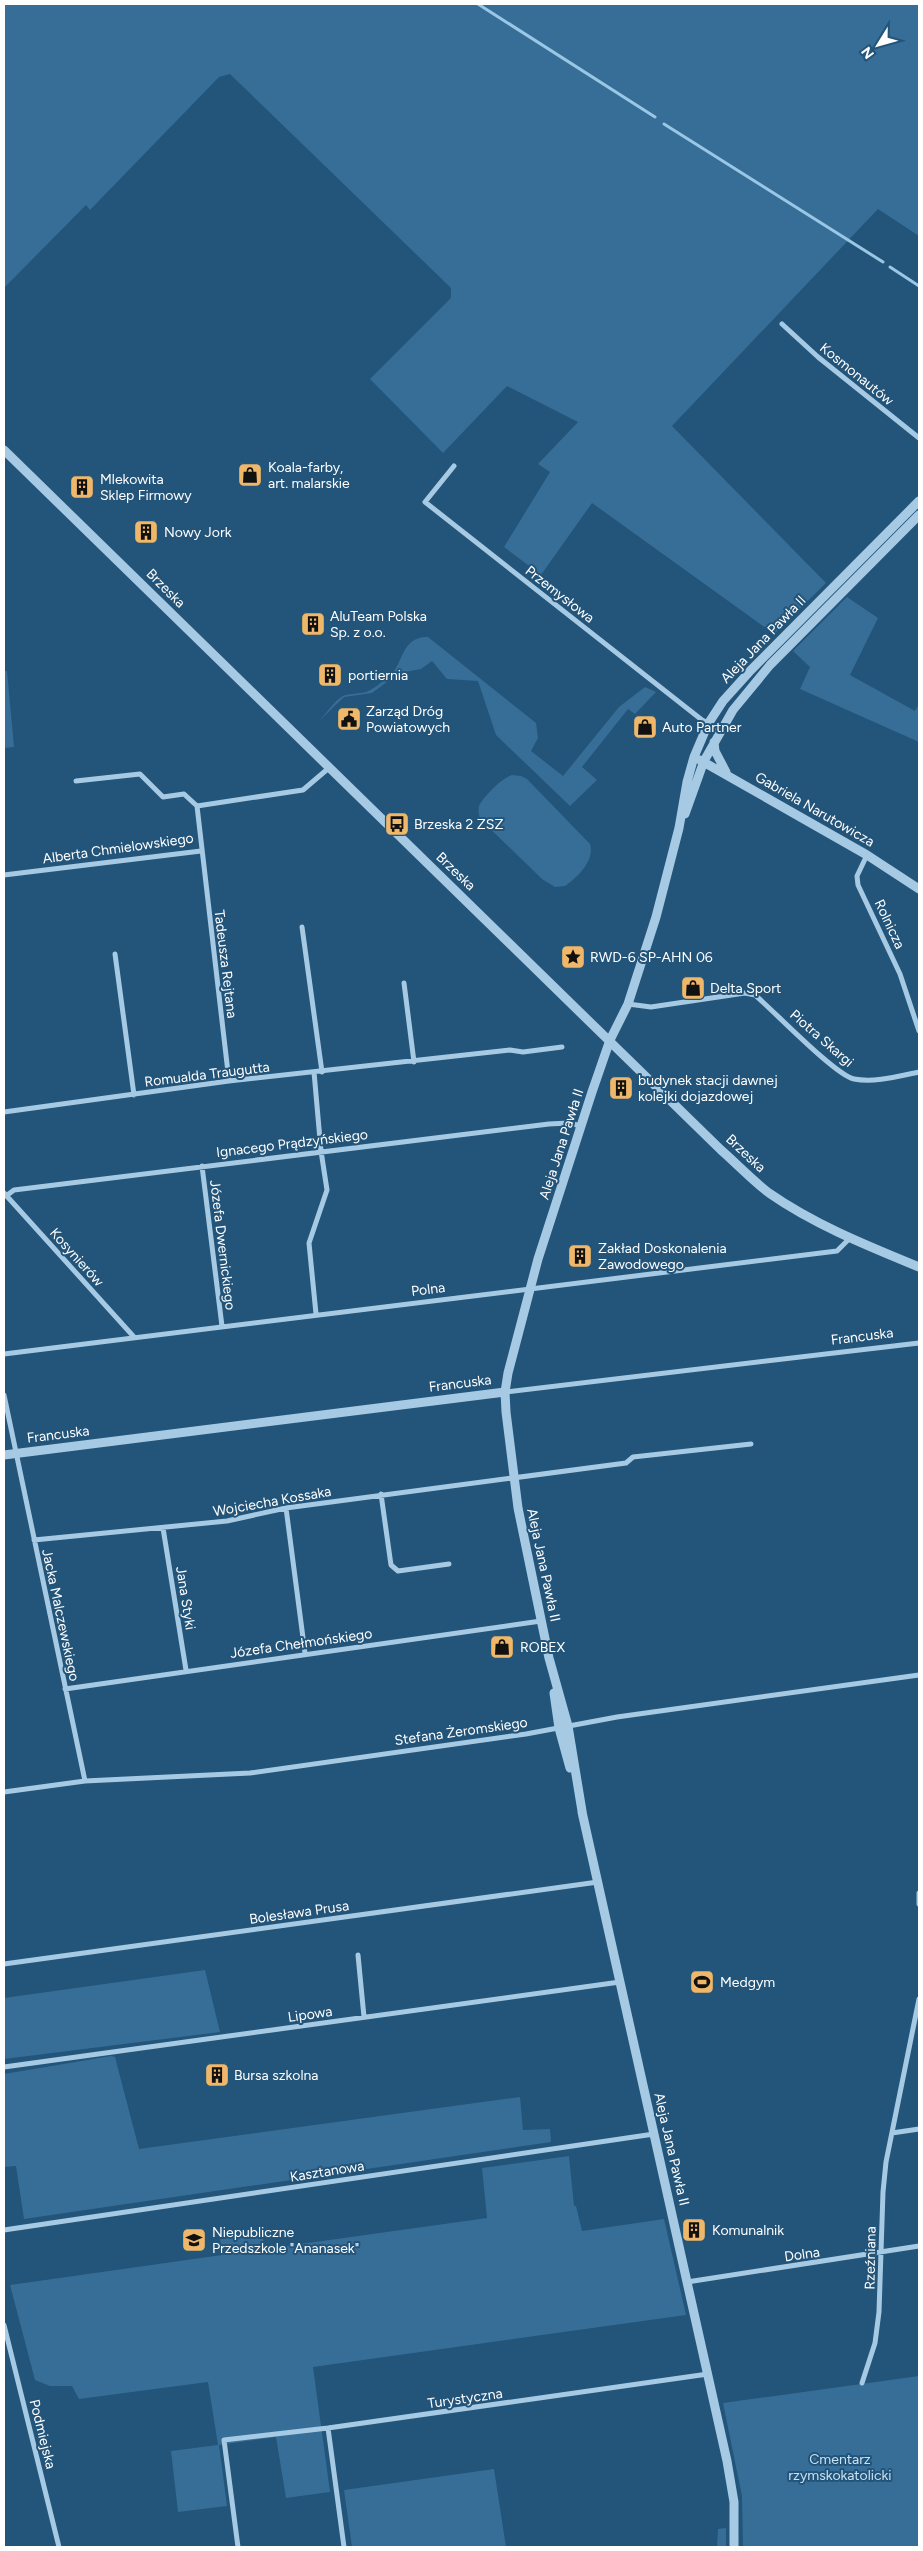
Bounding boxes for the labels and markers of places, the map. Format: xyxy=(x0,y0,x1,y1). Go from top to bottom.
place label: Koala-farby, art. malarskie xyxy=(268,459,350,492)
shop icon: Koala-farby, art. malarskie xyxy=(237,462,263,488)
place label: Mlekowita Sklep Firmowy xyxy=(100,471,192,504)
building icon: Mlekowita Sklep Firmowy xyxy=(69,474,95,500)
building icon: Nowy Jork xyxy=(133,519,159,545)
place label: Nowy Jork xyxy=(164,524,232,541)
place label: AluTeam Polska Sp. z o.o. xyxy=(330,608,427,641)
building icon: AluTeam Polska Sp. z o.o. xyxy=(300,611,326,637)
building icon: portiernia xyxy=(317,662,343,688)
place label: portiernia xyxy=(348,667,408,684)
place label: Zarząd Dróg Powiatowych xyxy=(366,703,450,736)
public building icon: Zarząd Dróg Powiatowych xyxy=(336,706,362,732)
shop icon: Auto Partner xyxy=(632,714,658,740)
place label: Auto Partner xyxy=(662,719,742,736)
bus stop icon: Brzeska 2 ZSZ xyxy=(384,811,410,837)
place label: Brzeska 2 ZSZ xyxy=(414,816,503,833)
place icon: RWD-6 SP-AHN 06 xyxy=(560,944,586,970)
place label: RWD-6 SP-AHN 06 xyxy=(590,949,713,966)
shop icon: Delta Sport xyxy=(680,975,706,1001)
place label: Delta Sport xyxy=(710,980,781,997)
place label: budynek stacji dawnej kolejki dojazdowej xyxy=(638,1072,778,1105)
building icon: budynek stacji dawnej kolejki dojazdowej xyxy=(608,1075,634,1101)
place label: Zakład Doskonalenia Zawodowego xyxy=(598,1240,727,1273)
building icon: Zakład Doskonalenia Zawodowego xyxy=(567,1243,593,1269)
shop icon: ROBEX xyxy=(489,1634,515,1660)
place label: ROBEX xyxy=(520,1639,565,1656)
sports icon: Medgym xyxy=(689,1969,715,1995)
place label: Medgym xyxy=(720,1974,775,1991)
building icon: Bursa szkolna xyxy=(204,2062,230,2088)
place label: Bursa szkolna xyxy=(234,2067,318,2084)
building icon: Komunalnik xyxy=(681,2217,707,2243)
place label: Komunalnik xyxy=(712,2222,784,2239)
place label: Niepubliczne Przedszkole "Ananasek" xyxy=(212,2224,359,2257)
school or university icon: Niepubliczne Przedszkole "Ananasek" xyxy=(181,2227,207,2253)

